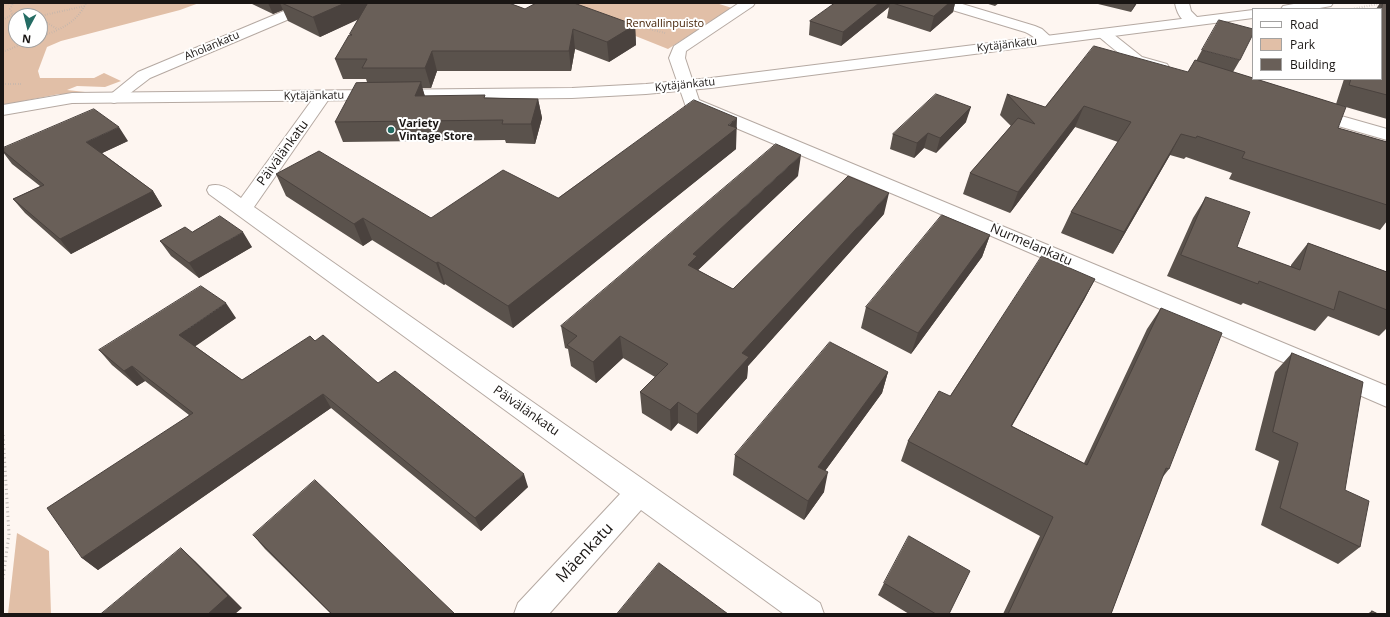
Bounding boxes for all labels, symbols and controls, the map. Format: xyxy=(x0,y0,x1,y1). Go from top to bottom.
north arrow xyxy=(8,8,48,48)
legend xyxy=(1252,8,1382,80)
text: Road xyxy=(1290,16,1319,33)
park label: Renvallinpuisto xyxy=(626,17,704,31)
street label: Aholankatu xyxy=(182,28,242,64)
text: N xyxy=(21,31,32,47)
street label: Kytäjänkatu xyxy=(976,35,1038,55)
text: Park xyxy=(1290,36,1315,53)
text: Building xyxy=(1290,56,1335,73)
street label: Kytäjänkatu xyxy=(654,75,716,95)
street label: Kytäjänkatu xyxy=(284,89,344,103)
street label: Päivälänkatu xyxy=(254,117,312,189)
place label: Variety Vintage Store xyxy=(399,117,473,143)
marker: Variety Vintage Store xyxy=(386,125,396,135)
street label: Nurmelankatu xyxy=(988,221,1074,269)
street label: Päivälänkatu xyxy=(490,382,562,440)
street label: Mäenkatu xyxy=(552,519,618,587)

